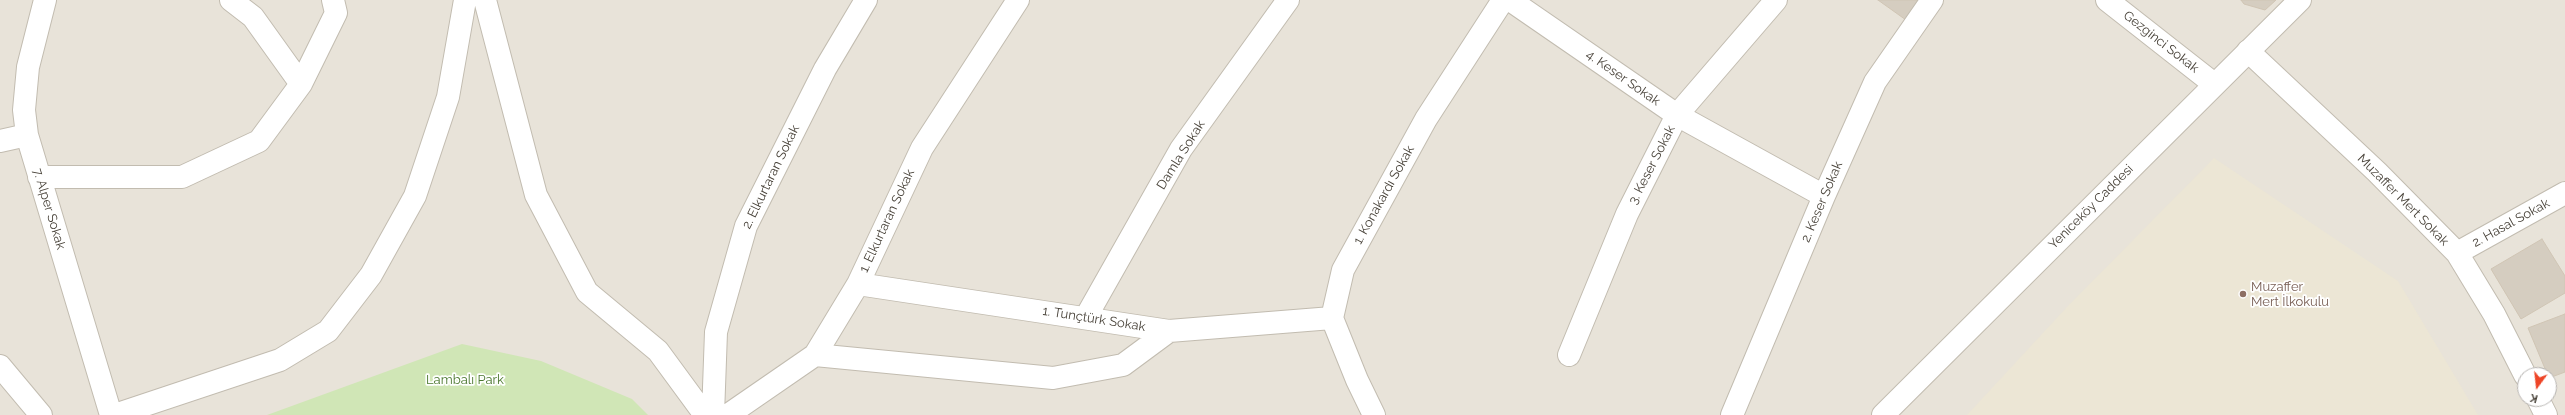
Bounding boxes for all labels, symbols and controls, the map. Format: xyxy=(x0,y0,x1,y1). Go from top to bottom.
street label: Gezginci Sokak xyxy=(2120,8,2202,76)
street label: 4. Keser Sokak xyxy=(1583,47,1663,109)
street label: Damla Sokak xyxy=(1154,118,1208,192)
street label: 2. Elkurtaran Sokak xyxy=(739,123,803,231)
street label: 3. Keser Sokak xyxy=(1625,123,1679,207)
street label: 1. Konakardı Sokak xyxy=(1350,143,1418,247)
street label: Muzaffer Mert Sokak xyxy=(2354,151,2452,249)
street label: 2. Keser Sokak xyxy=(1798,159,1846,245)
street label: Yeniceköy Caddesi xyxy=(2045,161,2137,253)
street label: 7. Alper Sokak xyxy=(29,166,69,252)
street label: 1. Elkurtaran Sokak xyxy=(856,167,918,275)
street label: 2. Hasal Sokak xyxy=(2470,195,2552,251)
place label: Muzaffer Mert İlkokulu xyxy=(2251,279,2329,310)
marker: Muzaffer Mert İlkokulu xyxy=(2238,289,2248,299)
street label: 1. Tunçtürk Sokak xyxy=(1041,303,1147,335)
north arrow xyxy=(2517,367,2557,407)
park label: Lambalı Park xyxy=(426,372,504,388)
text: K xyxy=(2529,391,2539,405)

